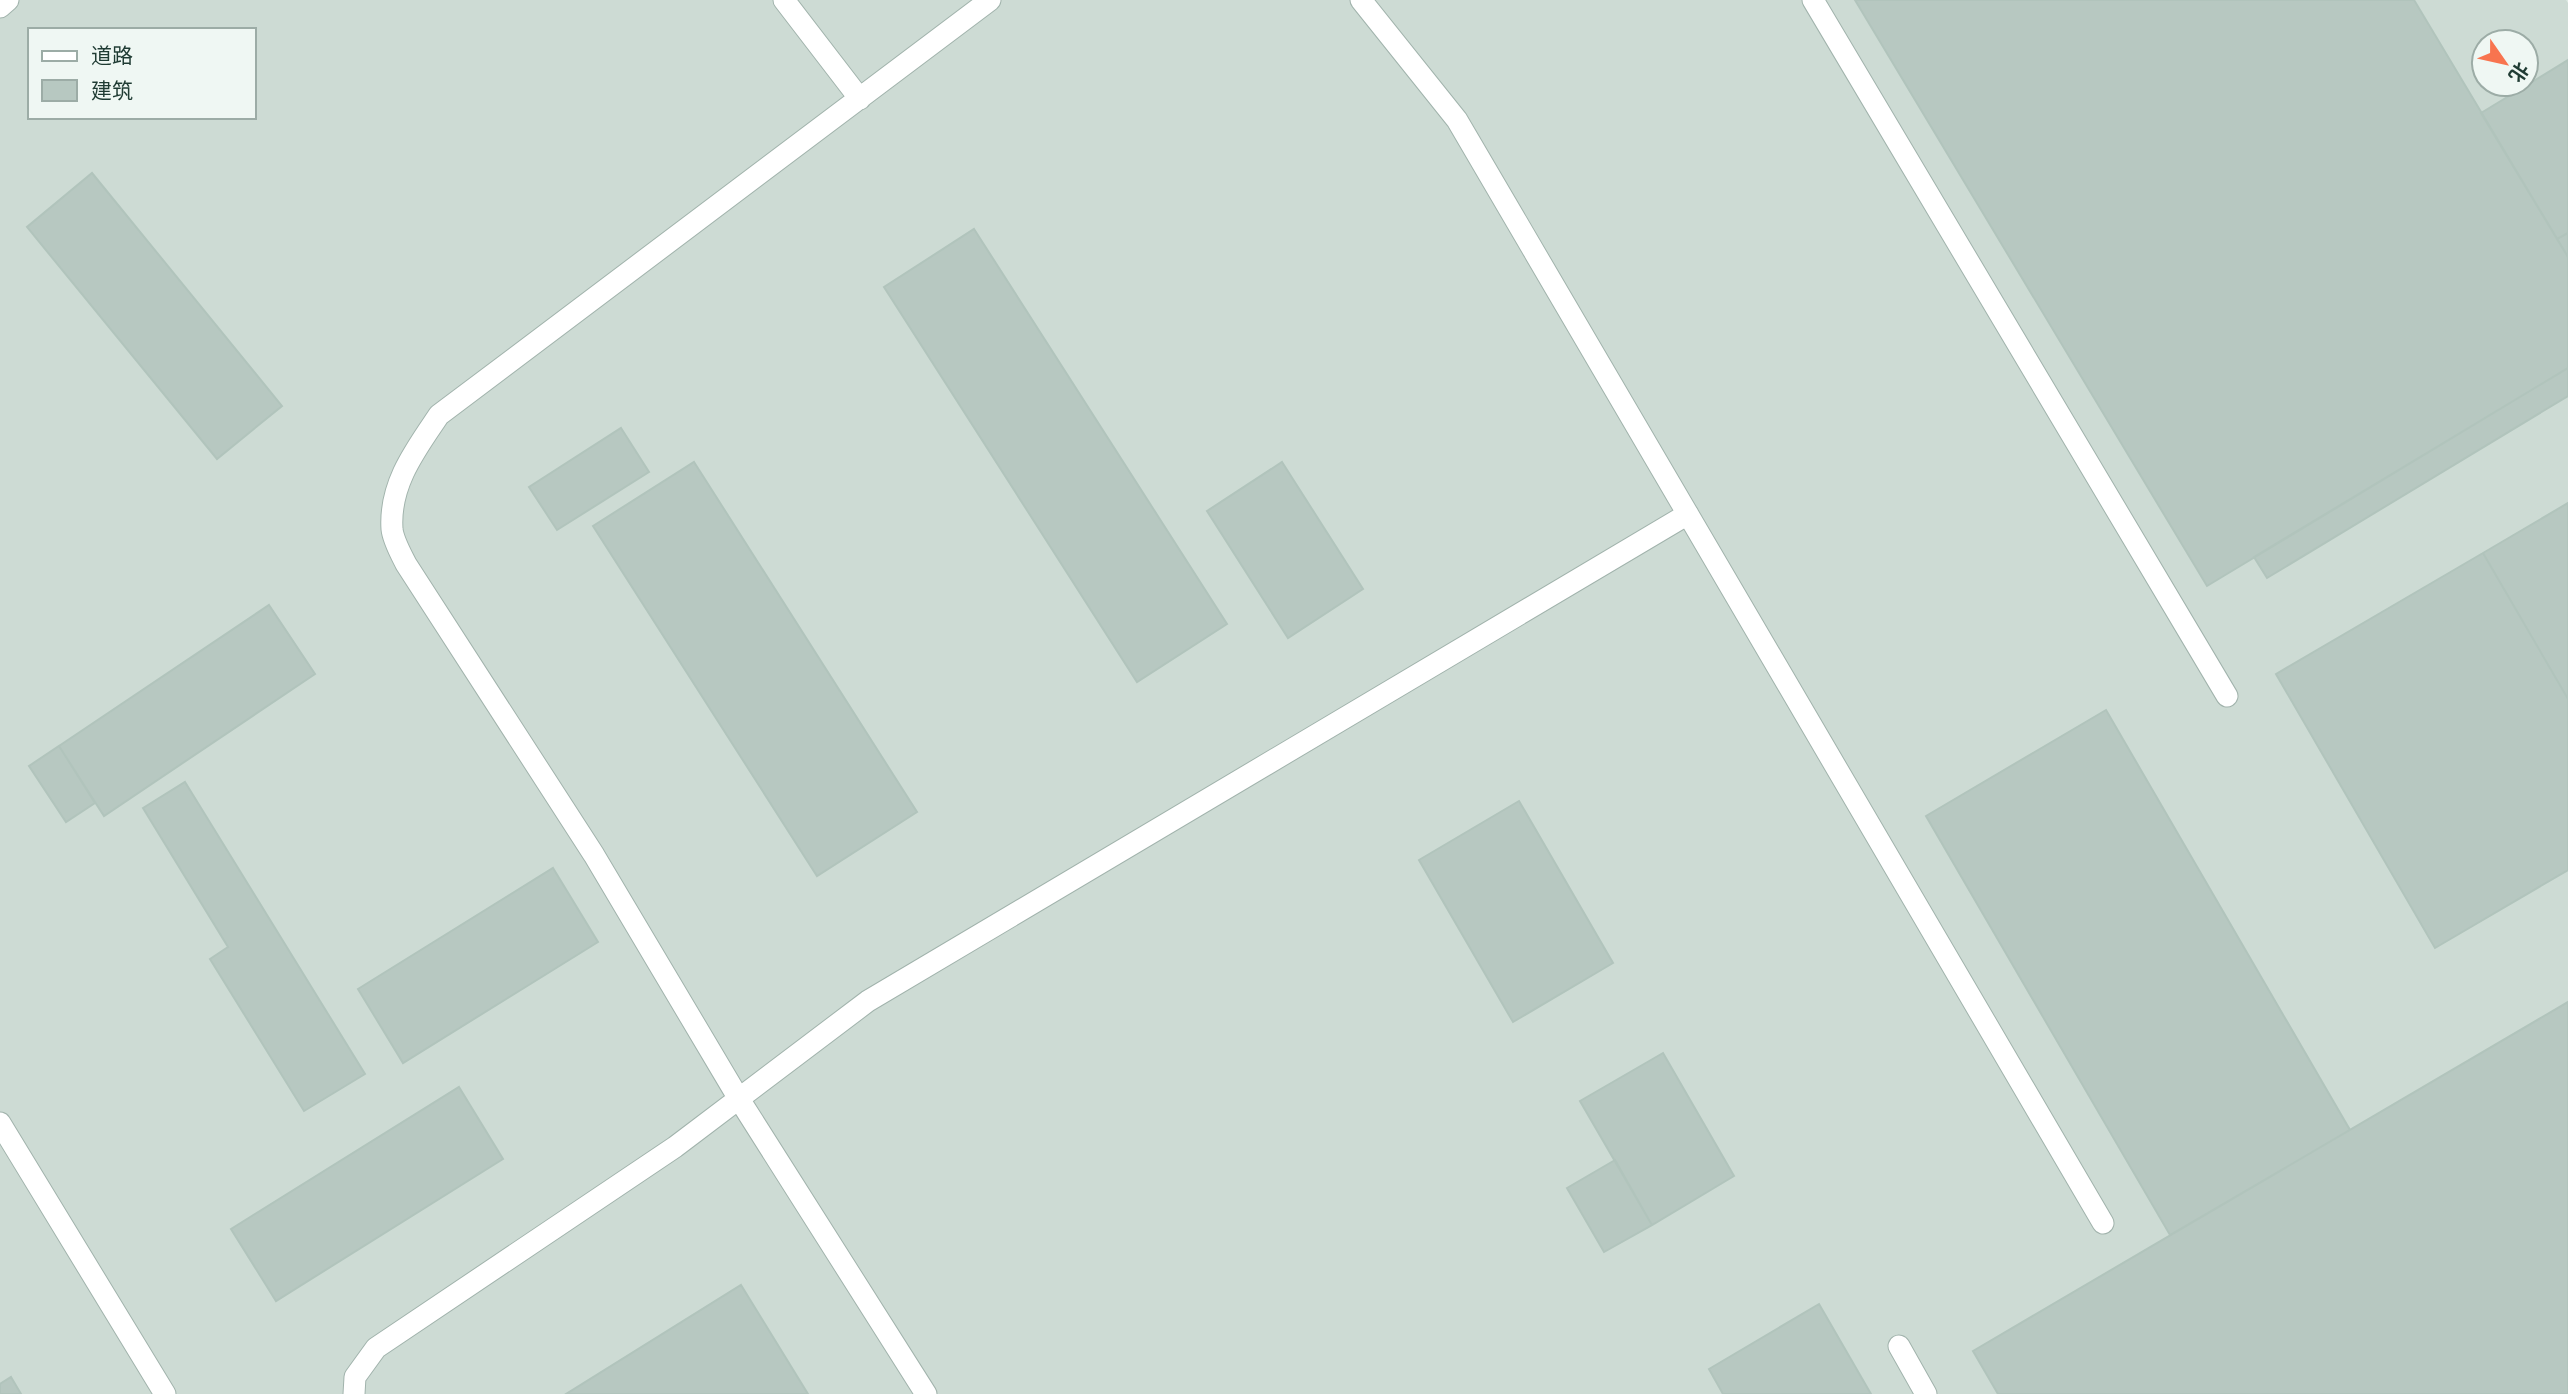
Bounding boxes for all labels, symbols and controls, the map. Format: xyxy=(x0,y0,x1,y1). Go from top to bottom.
legend xyxy=(28,28,256,119)
north arrow xyxy=(2470,28,2540,98)
text: 道路 xyxy=(91,43,133,69)
text: 北 xyxy=(2504,58,2534,87)
text: 建筑 xyxy=(91,78,133,104)

